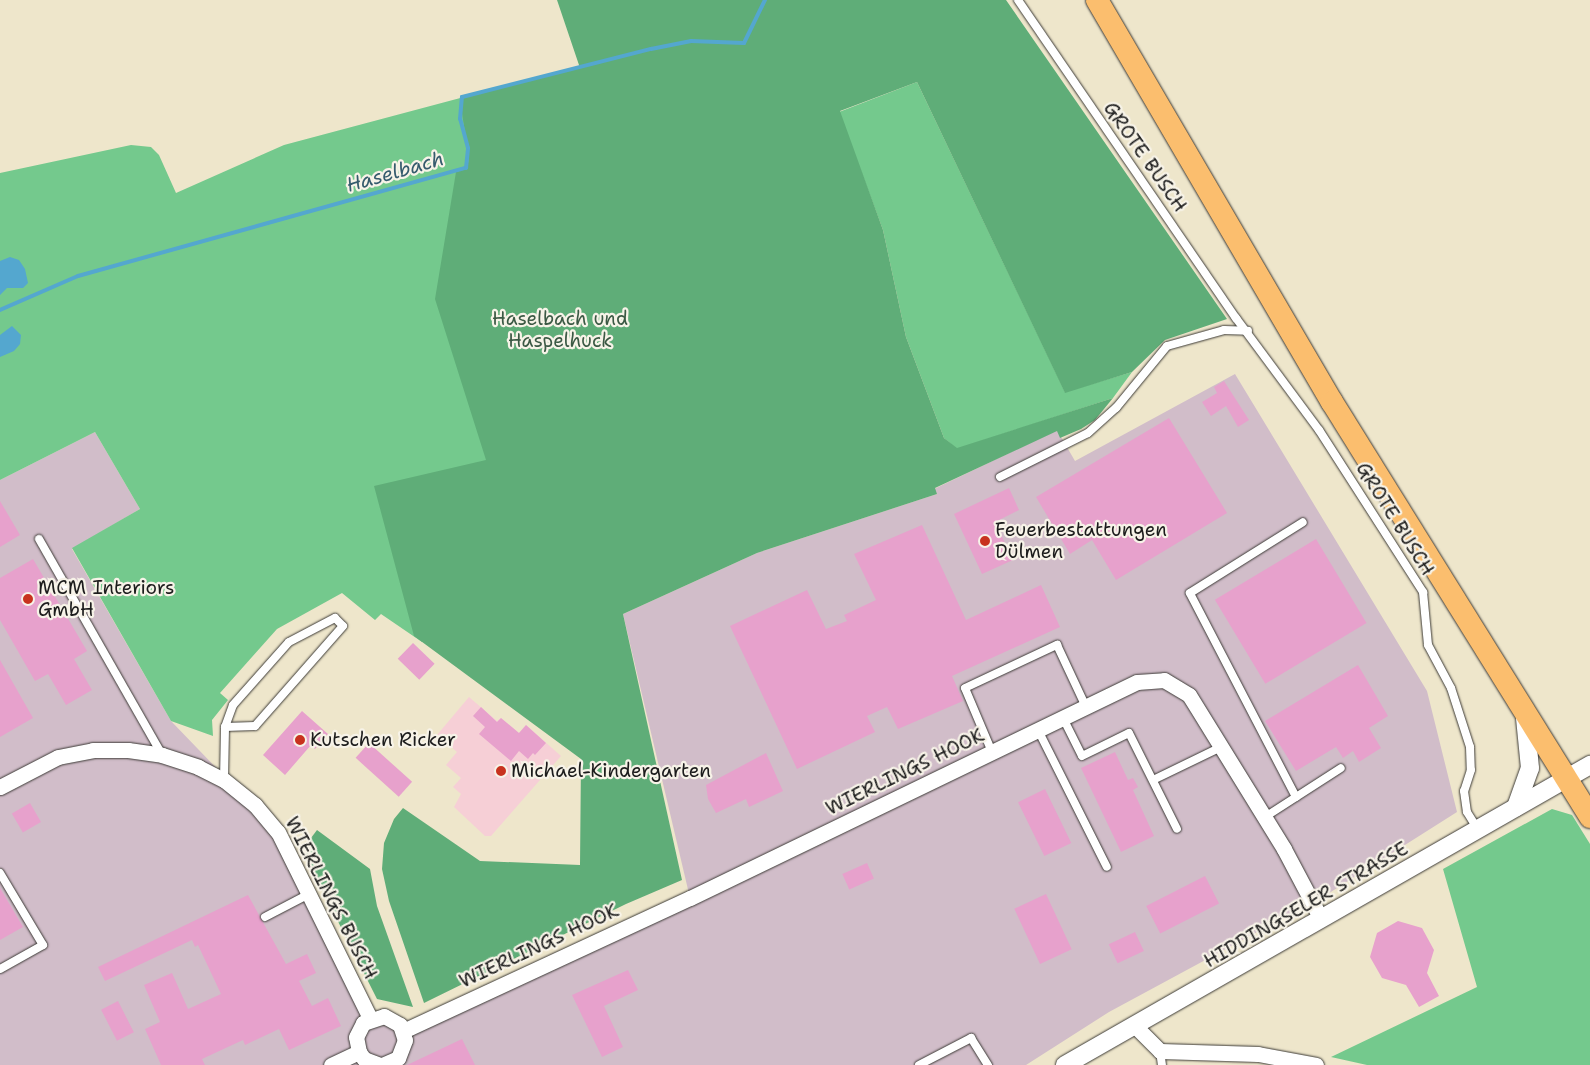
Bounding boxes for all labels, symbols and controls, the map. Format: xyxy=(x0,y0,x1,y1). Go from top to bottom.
street label: GROTE BUSCH xyxy=(1099,98,1191,216)
water label: Haselbach xyxy=(343,147,447,197)
park label: Haselbach und Haspelhuck xyxy=(492,308,628,352)
street label: GROTE BUSCH xyxy=(1351,458,1439,580)
place label: Feuerbestattungen Dülmen xyxy=(995,519,1167,563)
marker: Feuerbestattungen Dülmen xyxy=(979,535,991,547)
place label: MCM Interiors GmbH xyxy=(38,577,174,621)
marker: MCM Interiors GmbH xyxy=(22,593,34,605)
street label: WIERLINGS HOOK xyxy=(822,724,988,820)
place label: Kutschen Ricker xyxy=(310,729,456,751)
marker: Kutschen Ricker xyxy=(294,734,306,746)
place label: Michael-Kindergarten xyxy=(511,760,711,782)
marker: Michael-Kindergarten xyxy=(495,765,507,777)
street label: WIERLINGS BUSCH xyxy=(280,813,382,983)
street label: HIDDINGSELER STRASSE xyxy=(1200,837,1412,973)
street label: WIERLINGS HOOK xyxy=(456,899,622,993)

